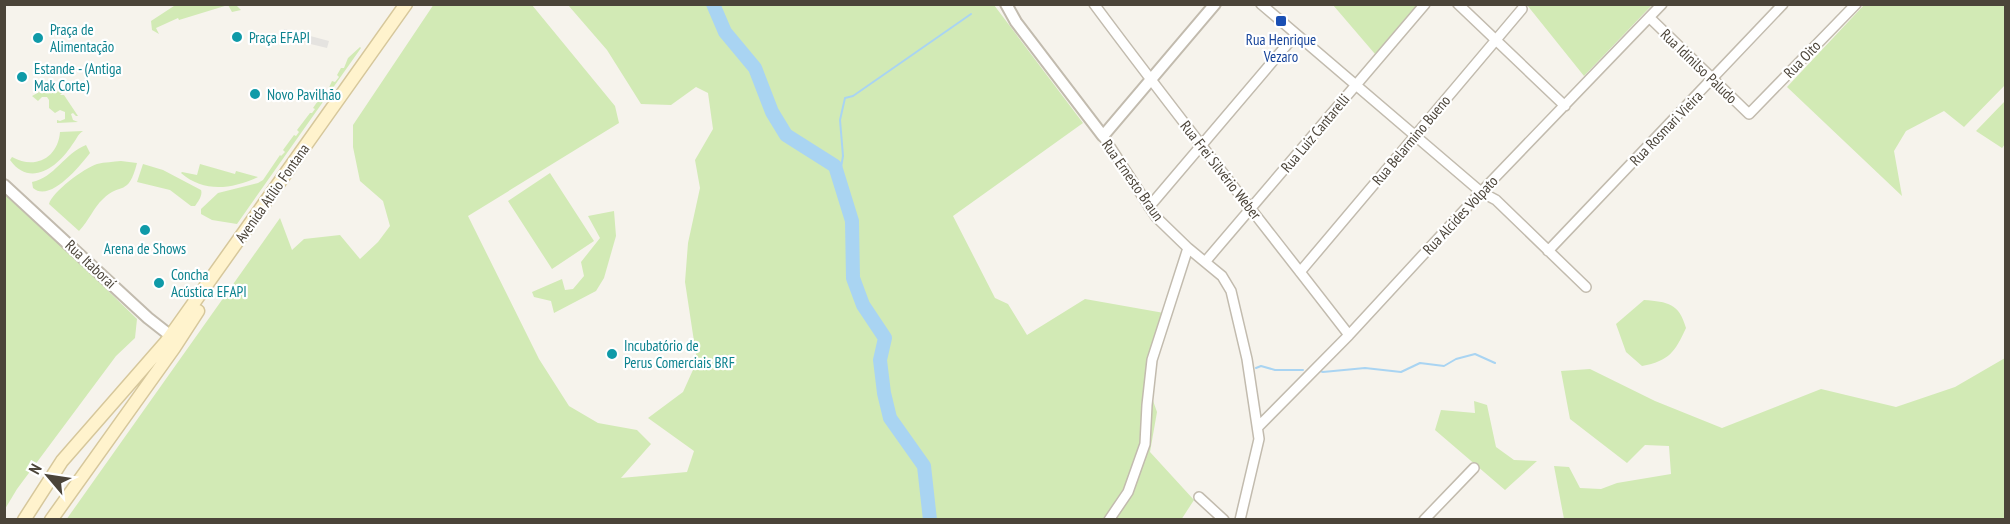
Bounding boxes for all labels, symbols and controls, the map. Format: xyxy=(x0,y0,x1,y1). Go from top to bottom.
marker: Rua Henrique Vezaro xyxy=(1274,14,1288,28)
place label: Praça de Alimentação xyxy=(50,20,114,56)
street label: Rua Idinilso Paludo xyxy=(1657,25,1741,107)
place label: Praça EFAPI xyxy=(249,28,310,47)
marker: Praça EFAPI xyxy=(230,30,244,44)
place label: Rua Henrique Vezaro xyxy=(1246,30,1316,66)
marker: Praça de Alimentação xyxy=(31,31,45,45)
street label: Rua Oito xyxy=(1780,36,1824,82)
place label: Estande - (Antiga Mak Corte) xyxy=(34,59,122,95)
marker: Estande - (Antiga Mak Corte) xyxy=(15,70,29,84)
place label: Novo Pavilhão xyxy=(267,85,341,104)
marker: Novo Pavilhão xyxy=(248,87,262,101)
street label: Rua Rosmari Vieira xyxy=(1626,87,1706,169)
street label: Rua Luiz Cantarelli xyxy=(1277,90,1353,176)
street label: Rua Belarmino Bueno xyxy=(1368,91,1454,189)
street label: Rua Frei Silvério Weber xyxy=(1176,117,1266,224)
street label: Rua Ernesto Braun xyxy=(1098,136,1168,224)
street label: Avenida Atílio Fontana xyxy=(231,140,313,246)
street label: Rua Alcides Volpato xyxy=(1418,171,1502,259)
marker: Arena de Shows xyxy=(138,223,152,237)
street label: Rua Itaboraí xyxy=(62,236,121,293)
place label: Arena de Shows xyxy=(104,239,186,258)
place label: Concha Acústica EFAPI xyxy=(171,265,247,301)
marker: Concha Acústica EFAPI xyxy=(152,276,166,290)
place label: Incubatório de Perus Comerciais BRF xyxy=(624,336,735,372)
marker: Incubatório de Perus Comerciais BRF xyxy=(605,347,619,361)
north arrow xyxy=(18,446,78,506)
text: N xyxy=(24,460,46,477)

